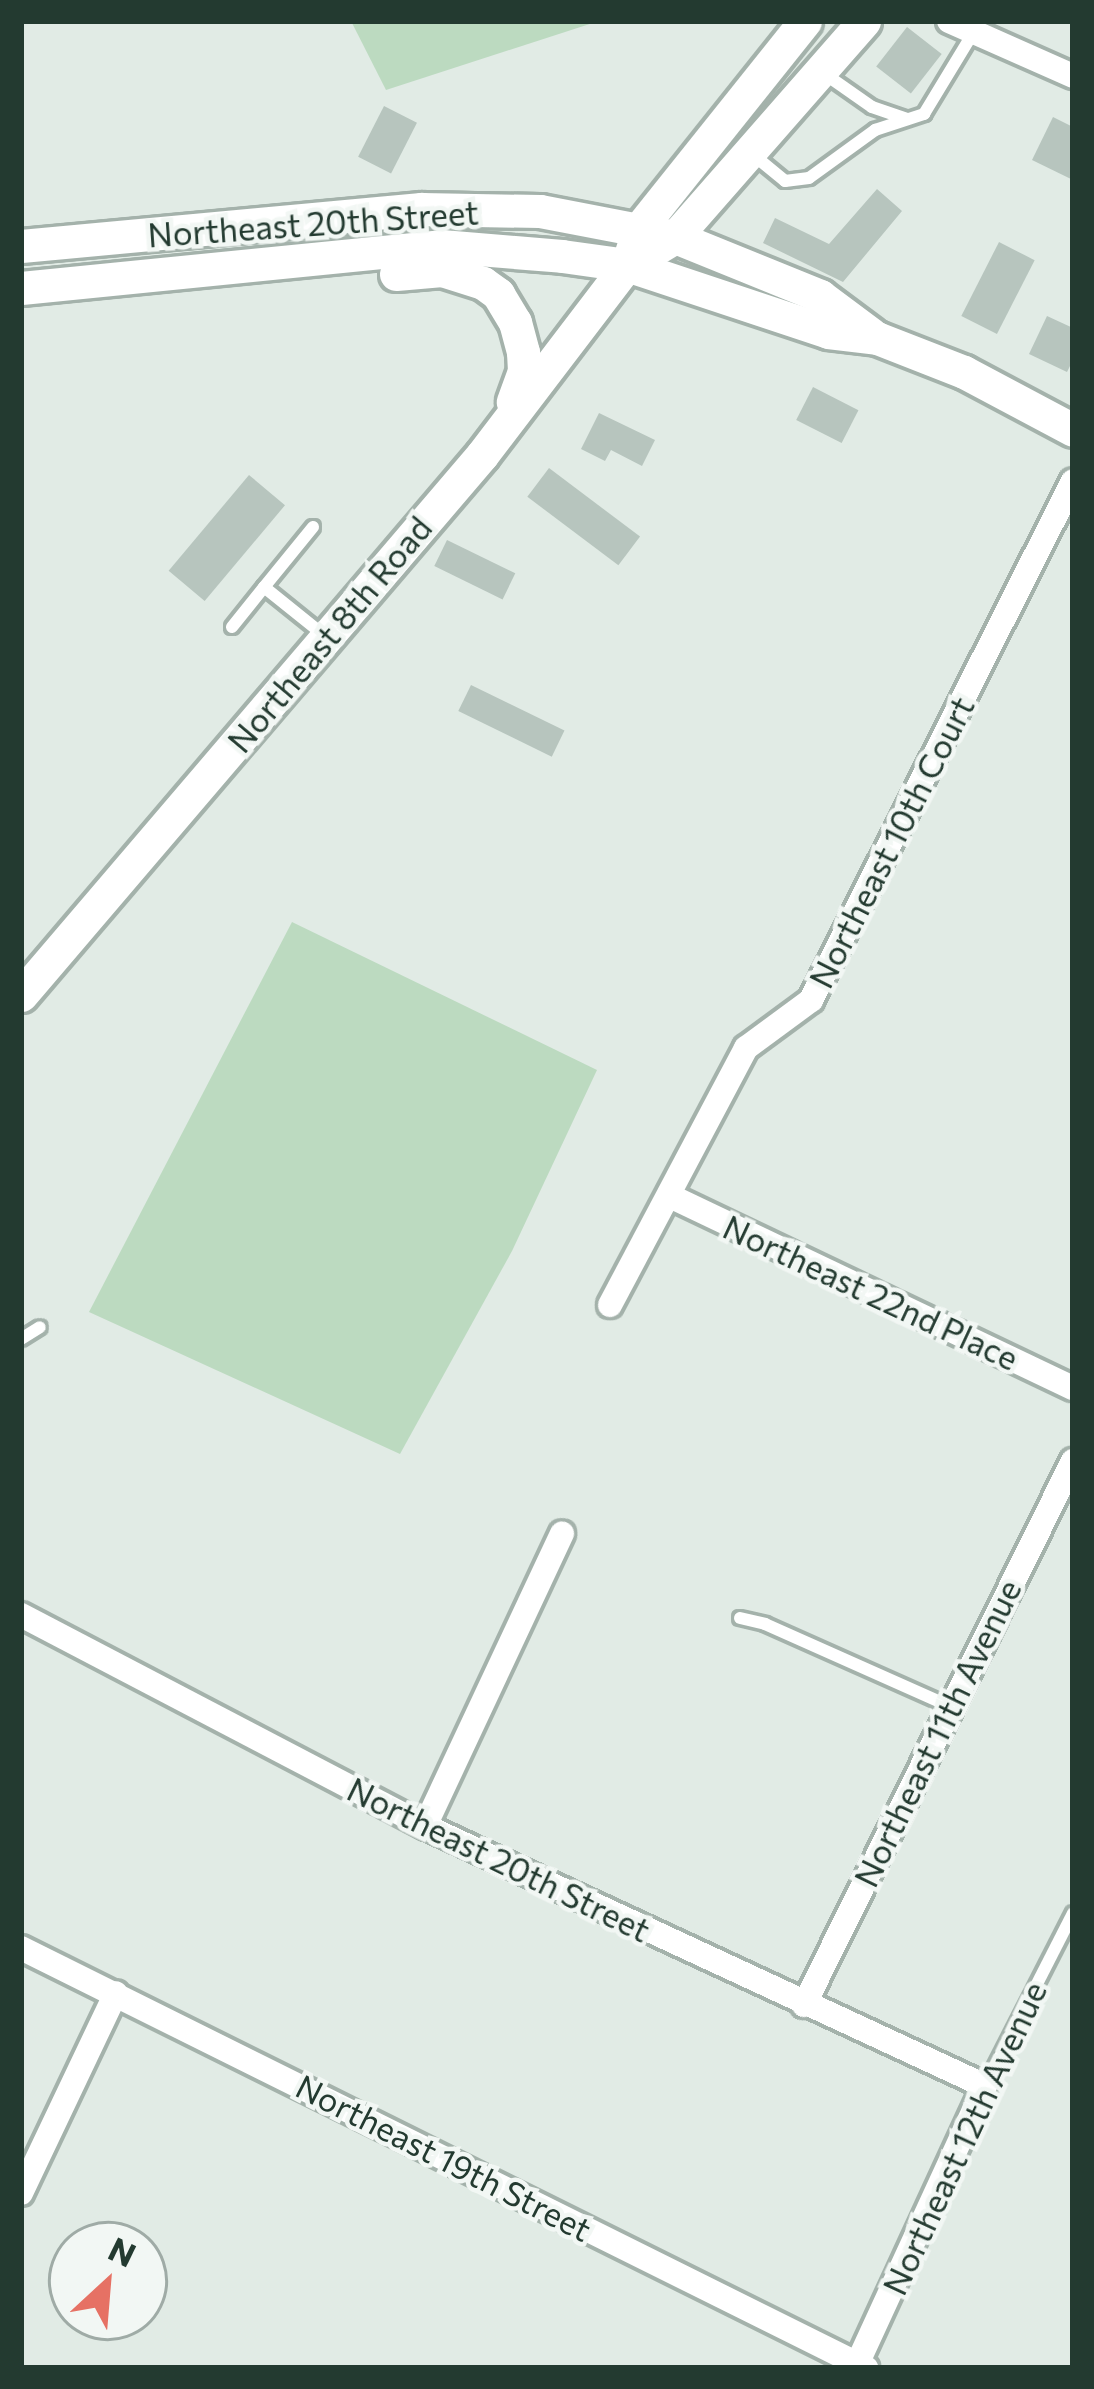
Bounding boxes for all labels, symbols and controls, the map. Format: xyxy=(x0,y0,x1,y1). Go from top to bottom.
street label: Northeast 20th Street xyxy=(146,192,480,254)
street label: Northeast 8th Road xyxy=(219,508,439,760)
street label: Northeast 10th Court xyxy=(800,690,982,994)
street label: Northeast 22nd Place xyxy=(717,1206,1025,1378)
street label: Northeast 11th Avenue xyxy=(845,1573,1029,1893)
street label: Northeast 20th Street xyxy=(341,1769,657,1949)
street label: Northeast 12th Avenue xyxy=(874,1975,1054,2301)
street label: Northeast 19th Street xyxy=(290,2065,598,2249)
north arrow xyxy=(48,2221,168,2341)
text: N xyxy=(103,2227,143,2275)

